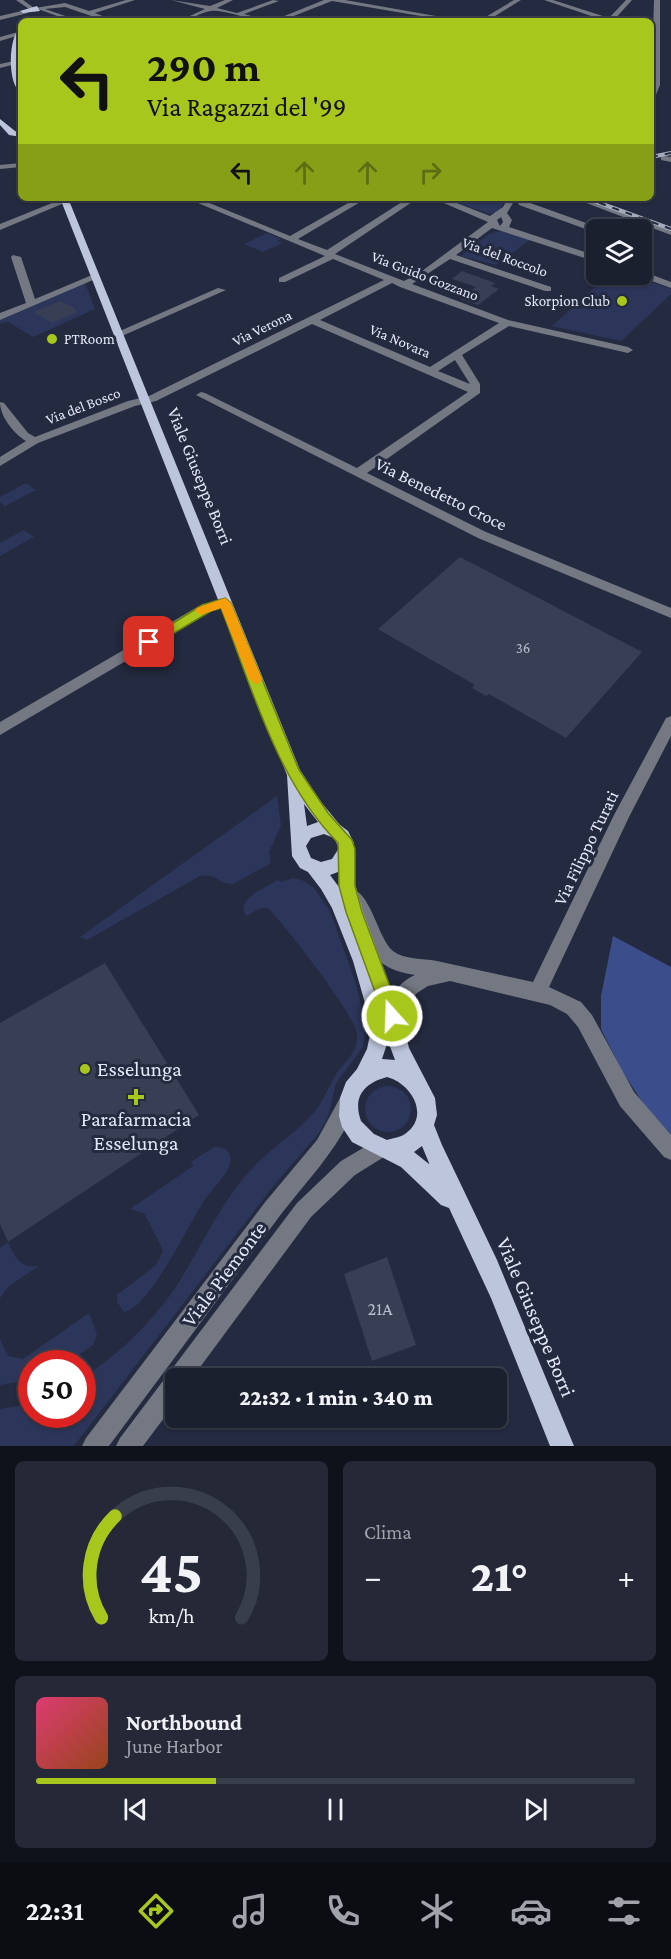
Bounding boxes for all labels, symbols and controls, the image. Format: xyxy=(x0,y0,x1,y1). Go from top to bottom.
icon: left xyxy=(48,42,126,120)
text: 290 m xyxy=(147,43,260,90)
text: Via Ragazzi del '99 xyxy=(147,92,346,122)
icon: left xyxy=(225,156,258,189)
icon: ahead xyxy=(288,156,321,189)
icon: ahead xyxy=(351,156,384,189)
icon: right xyxy=(414,156,447,189)
map controls xyxy=(586,219,652,285)
button: layers xyxy=(586,219,652,285)
street label: Via del Roccolo xyxy=(460,234,550,280)
street label: Via Guido Gozzano xyxy=(369,248,481,304)
place label: Skorpion Club xyxy=(525,293,610,310)
marker: Skorpion Club xyxy=(615,294,629,308)
street label: Via Verona xyxy=(230,307,294,349)
street label: Via Novara xyxy=(367,321,433,361)
place label: PTRoom xyxy=(64,331,115,347)
marker: PTRoom xyxy=(45,332,59,346)
street label: Via del Bosco xyxy=(44,384,122,428)
street label: Viale Giuseppe Borri xyxy=(163,405,237,548)
street label: Via Benedetto Croce xyxy=(372,453,510,535)
pin xyxy=(123,616,174,667)
icon: arrive xyxy=(132,625,165,658)
house number: 36 xyxy=(516,640,530,656)
street label: Via Filippo Turati xyxy=(550,787,622,908)
position arrow xyxy=(360,984,424,1048)
place label: Esselunga xyxy=(97,1057,182,1081)
marker: Esselunga xyxy=(78,1062,92,1076)
marker: Parafarmacia Esselunga xyxy=(129,1090,143,1104)
place label: Parafarmacia Esselunga xyxy=(81,1107,192,1155)
street label: Viale Piemonte xyxy=(177,1217,271,1331)
street label: Viale Giuseppe Borri xyxy=(492,1234,581,1401)
house number: 21A xyxy=(368,1299,393,1319)
speed limit sign: 50 xyxy=(18,1350,96,1428)
text: 22:32 · 1 min · 340 m xyxy=(239,1385,433,1410)
text: Clima xyxy=(364,1521,412,1543)
text: 45 xyxy=(140,1536,203,1605)
text: 21° xyxy=(471,1551,528,1601)
text: − xyxy=(364,1558,381,1595)
text: + xyxy=(618,1558,635,1595)
text: km/h xyxy=(148,1604,195,1628)
text: Northbound xyxy=(126,1710,242,1735)
text: June Harbor xyxy=(126,1735,223,1757)
icon: previous xyxy=(119,1793,152,1826)
icon: pause xyxy=(319,1793,352,1826)
icon: next xyxy=(519,1793,552,1826)
icon: directions xyxy=(135,1890,177,1932)
icon: music xyxy=(229,1890,271,1932)
icon: phone xyxy=(322,1890,364,1932)
icon: climate xyxy=(416,1890,458,1932)
icon: car xyxy=(510,1890,552,1932)
icon: filters xyxy=(603,1890,645,1932)
text: 22:31 xyxy=(26,1896,84,1926)

